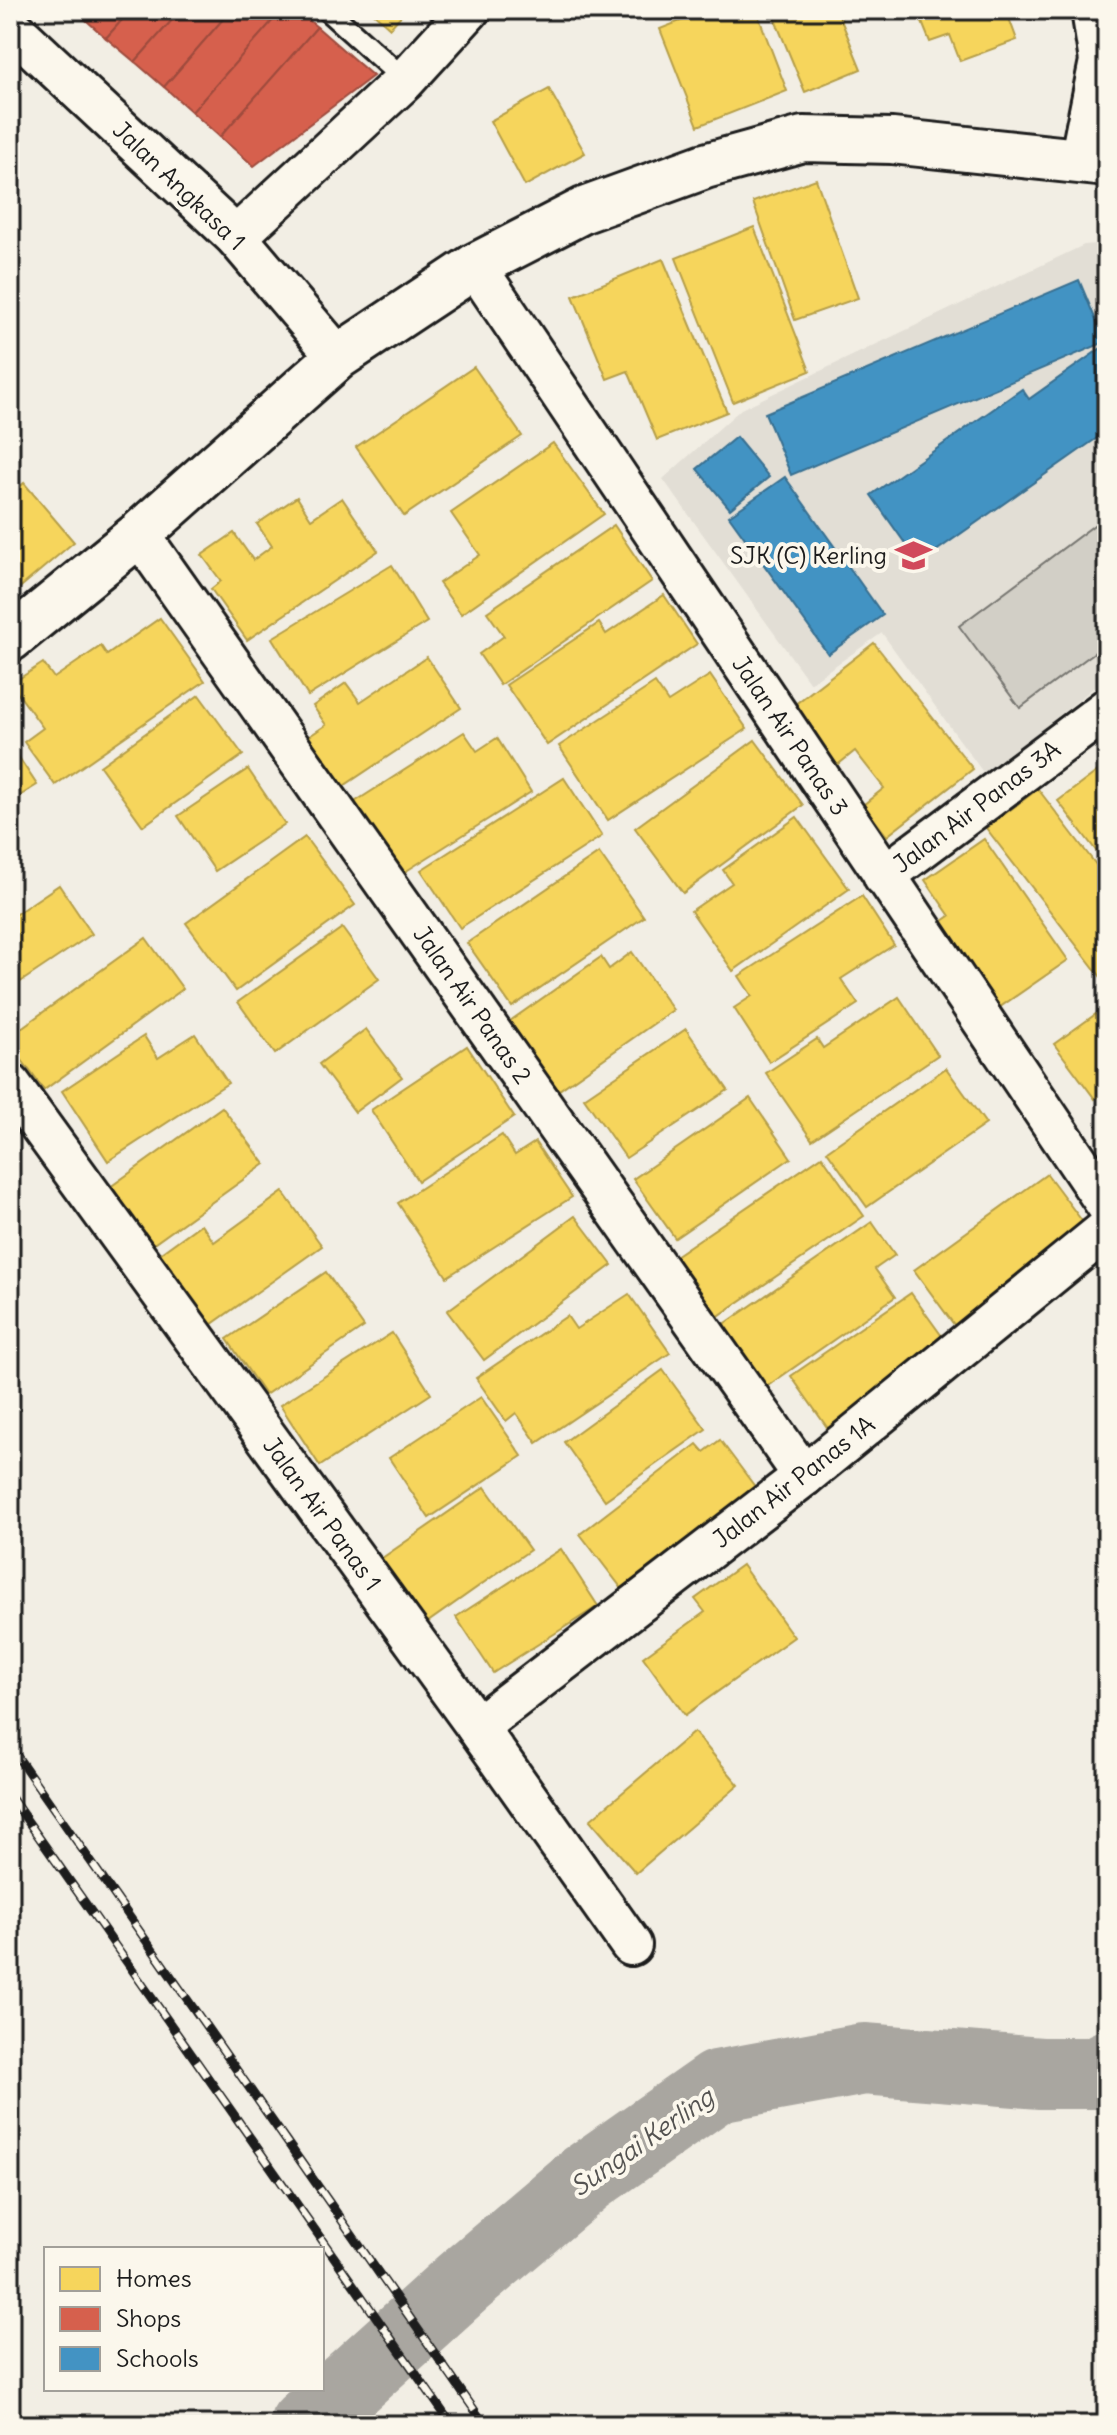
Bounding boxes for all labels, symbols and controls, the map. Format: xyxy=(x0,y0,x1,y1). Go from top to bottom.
street label: Jalan Angkasa 1 xyxy=(107,114,252,256)
school or university icon: SJK (C) Kerling xyxy=(894,537,932,575)
place label: SJK (C) Kerling xyxy=(730,540,887,570)
street label: Jalan Air Panas 3 xyxy=(726,650,855,821)
street label: Jalan Air Panas 3A xyxy=(887,734,1066,879)
street label: Jalan Air Panas 2 xyxy=(407,920,538,1089)
street label: Jalan Air Panas 1A xyxy=(706,1409,880,1554)
street label: Jalan Air Panas 1 xyxy=(257,1431,388,1596)
water label: Sungai Kerling xyxy=(564,2079,722,2203)
legend xyxy=(44,2247,324,2391)
text: Homes xyxy=(116,2263,192,2293)
text: Shops xyxy=(116,2303,181,2333)
text: Schools xyxy=(116,2343,199,2373)

